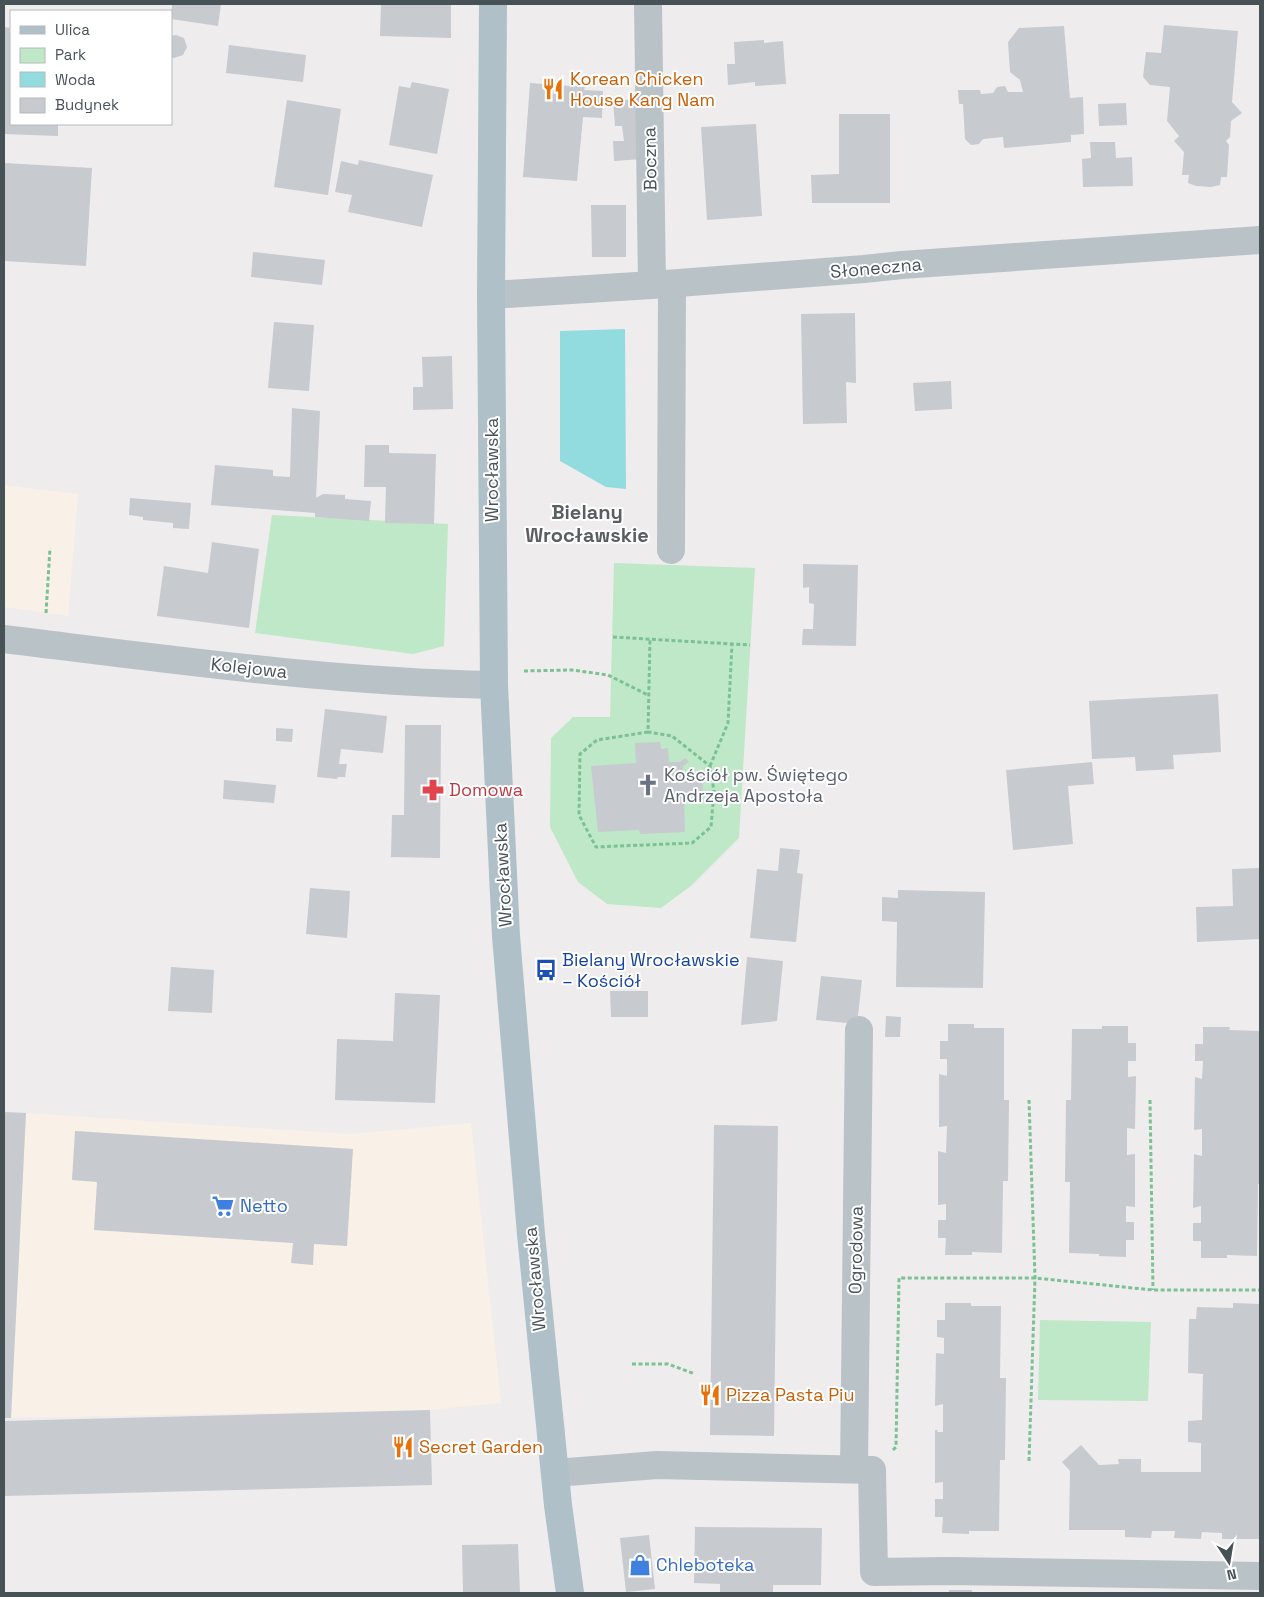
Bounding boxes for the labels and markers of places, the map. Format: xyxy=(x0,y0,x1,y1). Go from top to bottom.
place label: Korean Chicken House Kang Nam xyxy=(570,67,715,111)
restaurant icon: Korean Chicken House Kang Nam xyxy=(540,76,566,102)
place label: Kościół pw. Świętego Andrzeja Apostoła xyxy=(664,763,848,807)
church icon: Kościół pw. Świętego Andrzeja Apostoła xyxy=(635,772,661,798)
pharmacy icon: Domowa xyxy=(420,777,446,803)
place label: Domowa xyxy=(449,778,523,801)
place label: Bielany Wrocławskie – Kościół xyxy=(562,948,740,992)
bus stop icon: Bielany Wrocławskie – Kościół xyxy=(533,957,559,983)
supermarket icon: Netto xyxy=(210,1193,236,1219)
place label: Netto xyxy=(240,1194,288,1217)
restaurant icon: Pizza Pasta Piu xyxy=(697,1382,723,1408)
place label: Pizza Pasta Piu xyxy=(726,1383,855,1406)
restaurant icon: Secret Garden xyxy=(390,1434,416,1460)
place label: Secret Garden xyxy=(419,1435,543,1458)
shop icon: Chleboteka xyxy=(627,1552,653,1578)
place label: Chleboteka xyxy=(656,1553,754,1576)

